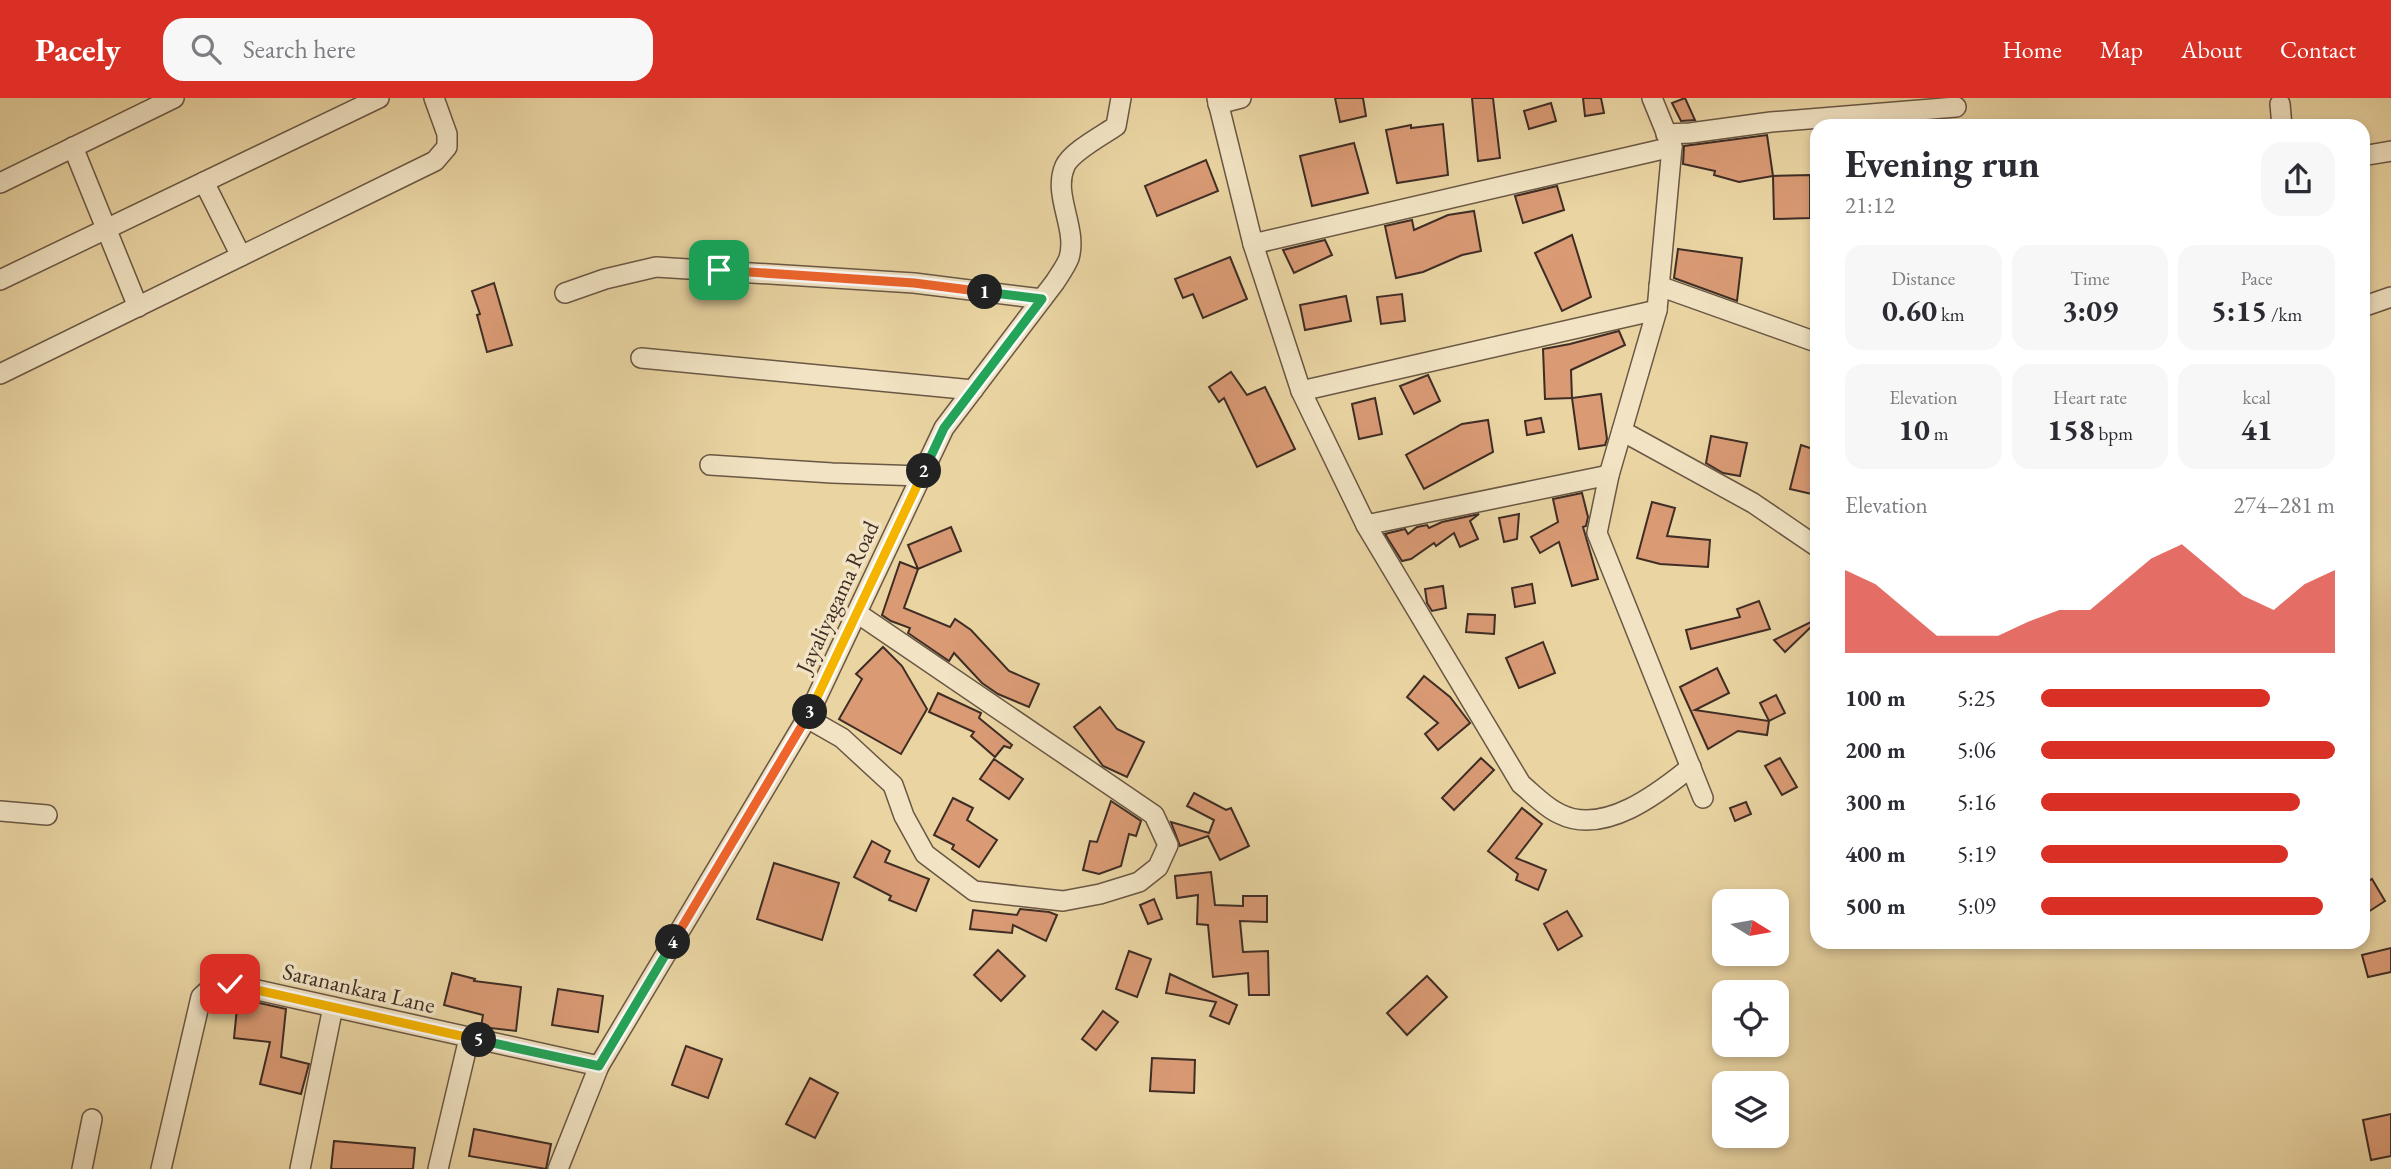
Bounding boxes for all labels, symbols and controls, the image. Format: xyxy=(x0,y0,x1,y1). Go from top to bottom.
search box xyxy=(163,18,653,81)
text: Pacely xyxy=(35,28,121,71)
icon: search xyxy=(187,30,225,68)
text: Search here xyxy=(243,32,356,66)
text: Home xyxy=(2002,34,2062,65)
text: Map xyxy=(2100,34,2143,65)
text: About xyxy=(2181,34,2242,65)
text: Contact xyxy=(2280,34,2356,65)
text: Evening run xyxy=(1845,139,2040,188)
button: share xyxy=(2261,142,2335,216)
text: 21:12 xyxy=(1845,190,1895,220)
pin xyxy=(689,240,749,300)
icon: arrive xyxy=(700,251,738,289)
text: Distance xyxy=(1892,266,1955,291)
text: Time xyxy=(2070,266,2110,291)
text: Pace xyxy=(2241,266,2273,291)
pin: 1 xyxy=(968,274,1002,310)
text: 1 xyxy=(979,279,990,304)
text: 0.60 xyxy=(1882,291,1937,330)
text: 3:09 xyxy=(2062,291,2118,330)
text: 5:15 xyxy=(2211,291,2267,330)
text: km xyxy=(1937,302,1965,327)
text: /km xyxy=(2267,302,2302,327)
text: Elevation xyxy=(1889,385,1958,410)
text: Heart rate xyxy=(2053,385,2127,410)
text: kcal xyxy=(2242,385,2271,410)
text: 10 xyxy=(1898,410,1930,449)
text: 158 xyxy=(2047,410,2095,449)
text: 41 xyxy=(2241,410,2273,449)
text: m xyxy=(1930,421,1949,446)
text: bpm xyxy=(2095,421,2133,446)
pin: 2 xyxy=(906,454,942,488)
text: 2 xyxy=(918,458,929,483)
text: Elevation xyxy=(1845,490,1928,520)
text: 274–281 m xyxy=(2234,490,2335,520)
street label: Jayaliyagama Road xyxy=(788,516,886,680)
text: 100 m xyxy=(1845,683,1906,713)
text: 5:25 xyxy=(1957,683,1996,713)
pin: 3 xyxy=(792,694,828,730)
text: 3 xyxy=(804,699,815,724)
text: 200 m xyxy=(1845,735,1906,765)
text: 5:06 xyxy=(1957,735,1996,765)
text: 300 m xyxy=(1845,787,1906,817)
text: 5:16 xyxy=(1957,787,1996,817)
text: 400 m xyxy=(1845,839,1906,869)
text: 5:19 xyxy=(1957,839,1996,869)
north arrow xyxy=(1712,889,1788,966)
map controls xyxy=(1712,889,1789,1148)
text: 500 m xyxy=(1845,891,1906,921)
text: 5:09 xyxy=(1957,891,1996,921)
pin: 4 xyxy=(656,924,690,960)
text: 4 xyxy=(667,929,678,954)
pin xyxy=(200,954,260,1014)
street label: Saranankara Lane xyxy=(280,956,438,1020)
icon: check xyxy=(211,965,249,1003)
button: locate xyxy=(1712,980,1789,1057)
pin: 5 xyxy=(462,1023,496,1058)
text: 5 xyxy=(473,1027,484,1052)
button: layers xyxy=(1712,1071,1789,1148)

